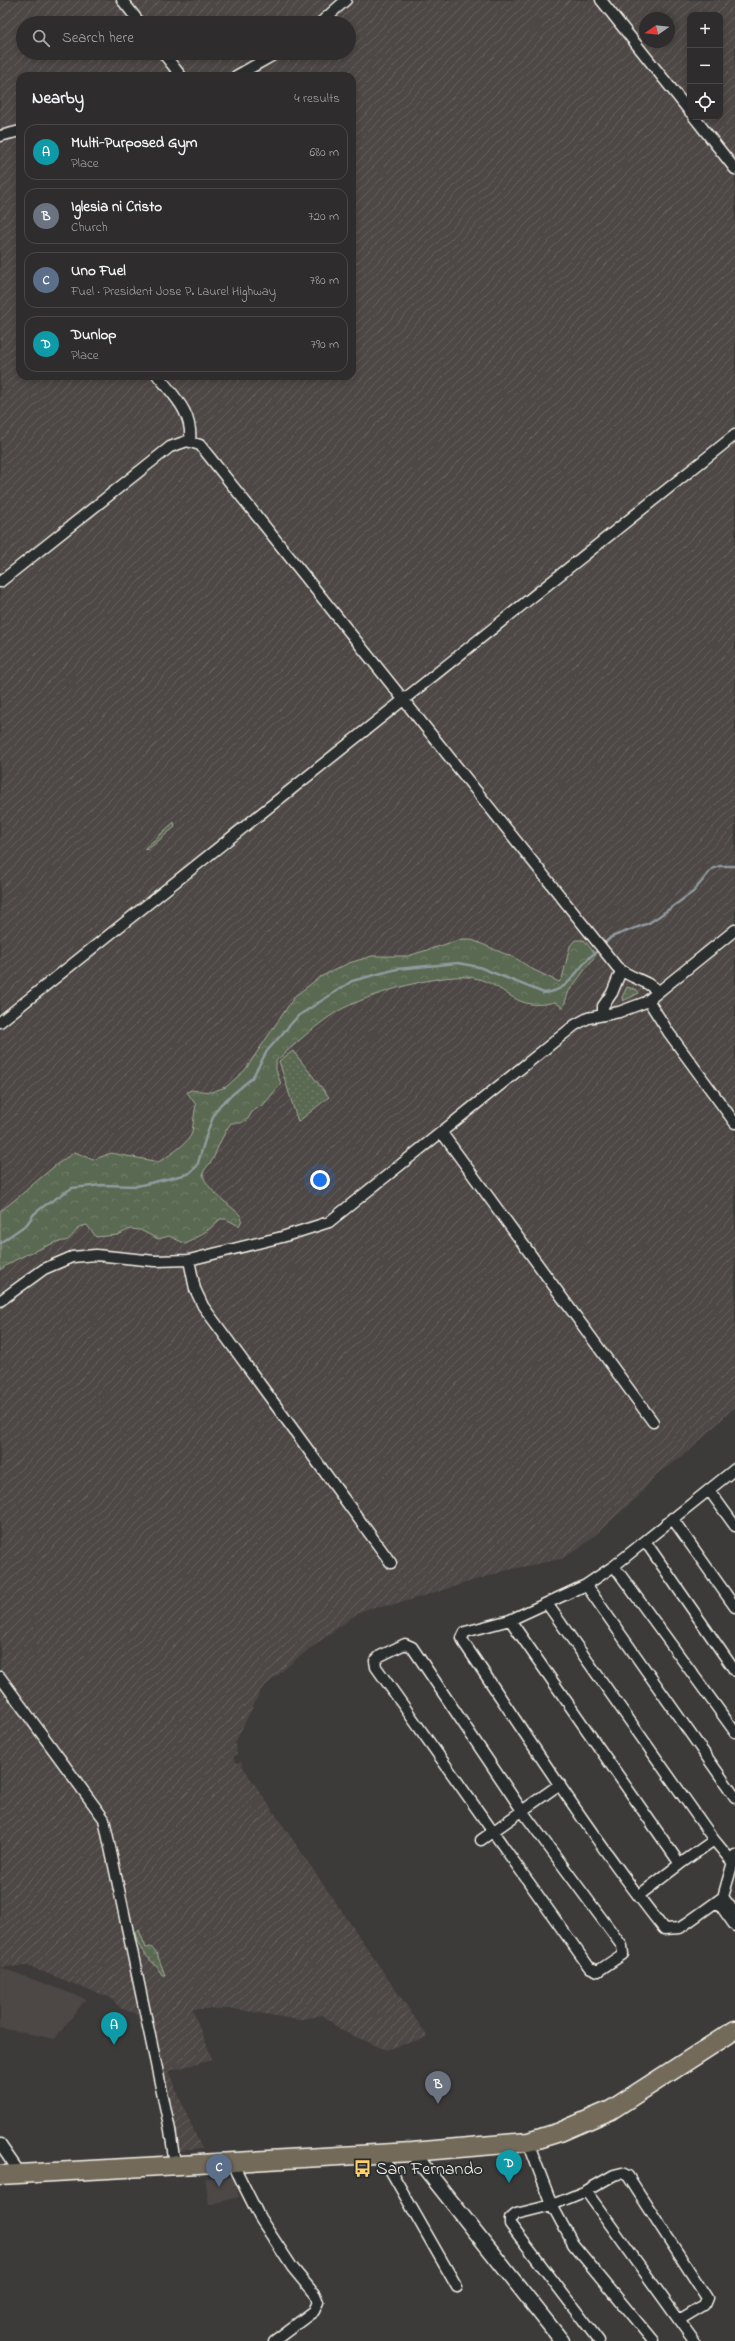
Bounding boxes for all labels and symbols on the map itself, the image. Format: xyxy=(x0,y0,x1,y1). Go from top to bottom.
north arrow xyxy=(639,12,675,48)
your location xyxy=(310,1170,330,1190)
pin: A xyxy=(101,2012,127,2045)
pin: B xyxy=(425,2071,451,2104)
pin: D xyxy=(496,2150,522,2183)
pin: C xyxy=(206,2154,232,2187)
place label: San Fernando xyxy=(376,2157,483,2183)
bus stop icon: San Fernando xyxy=(353,2158,373,2178)

